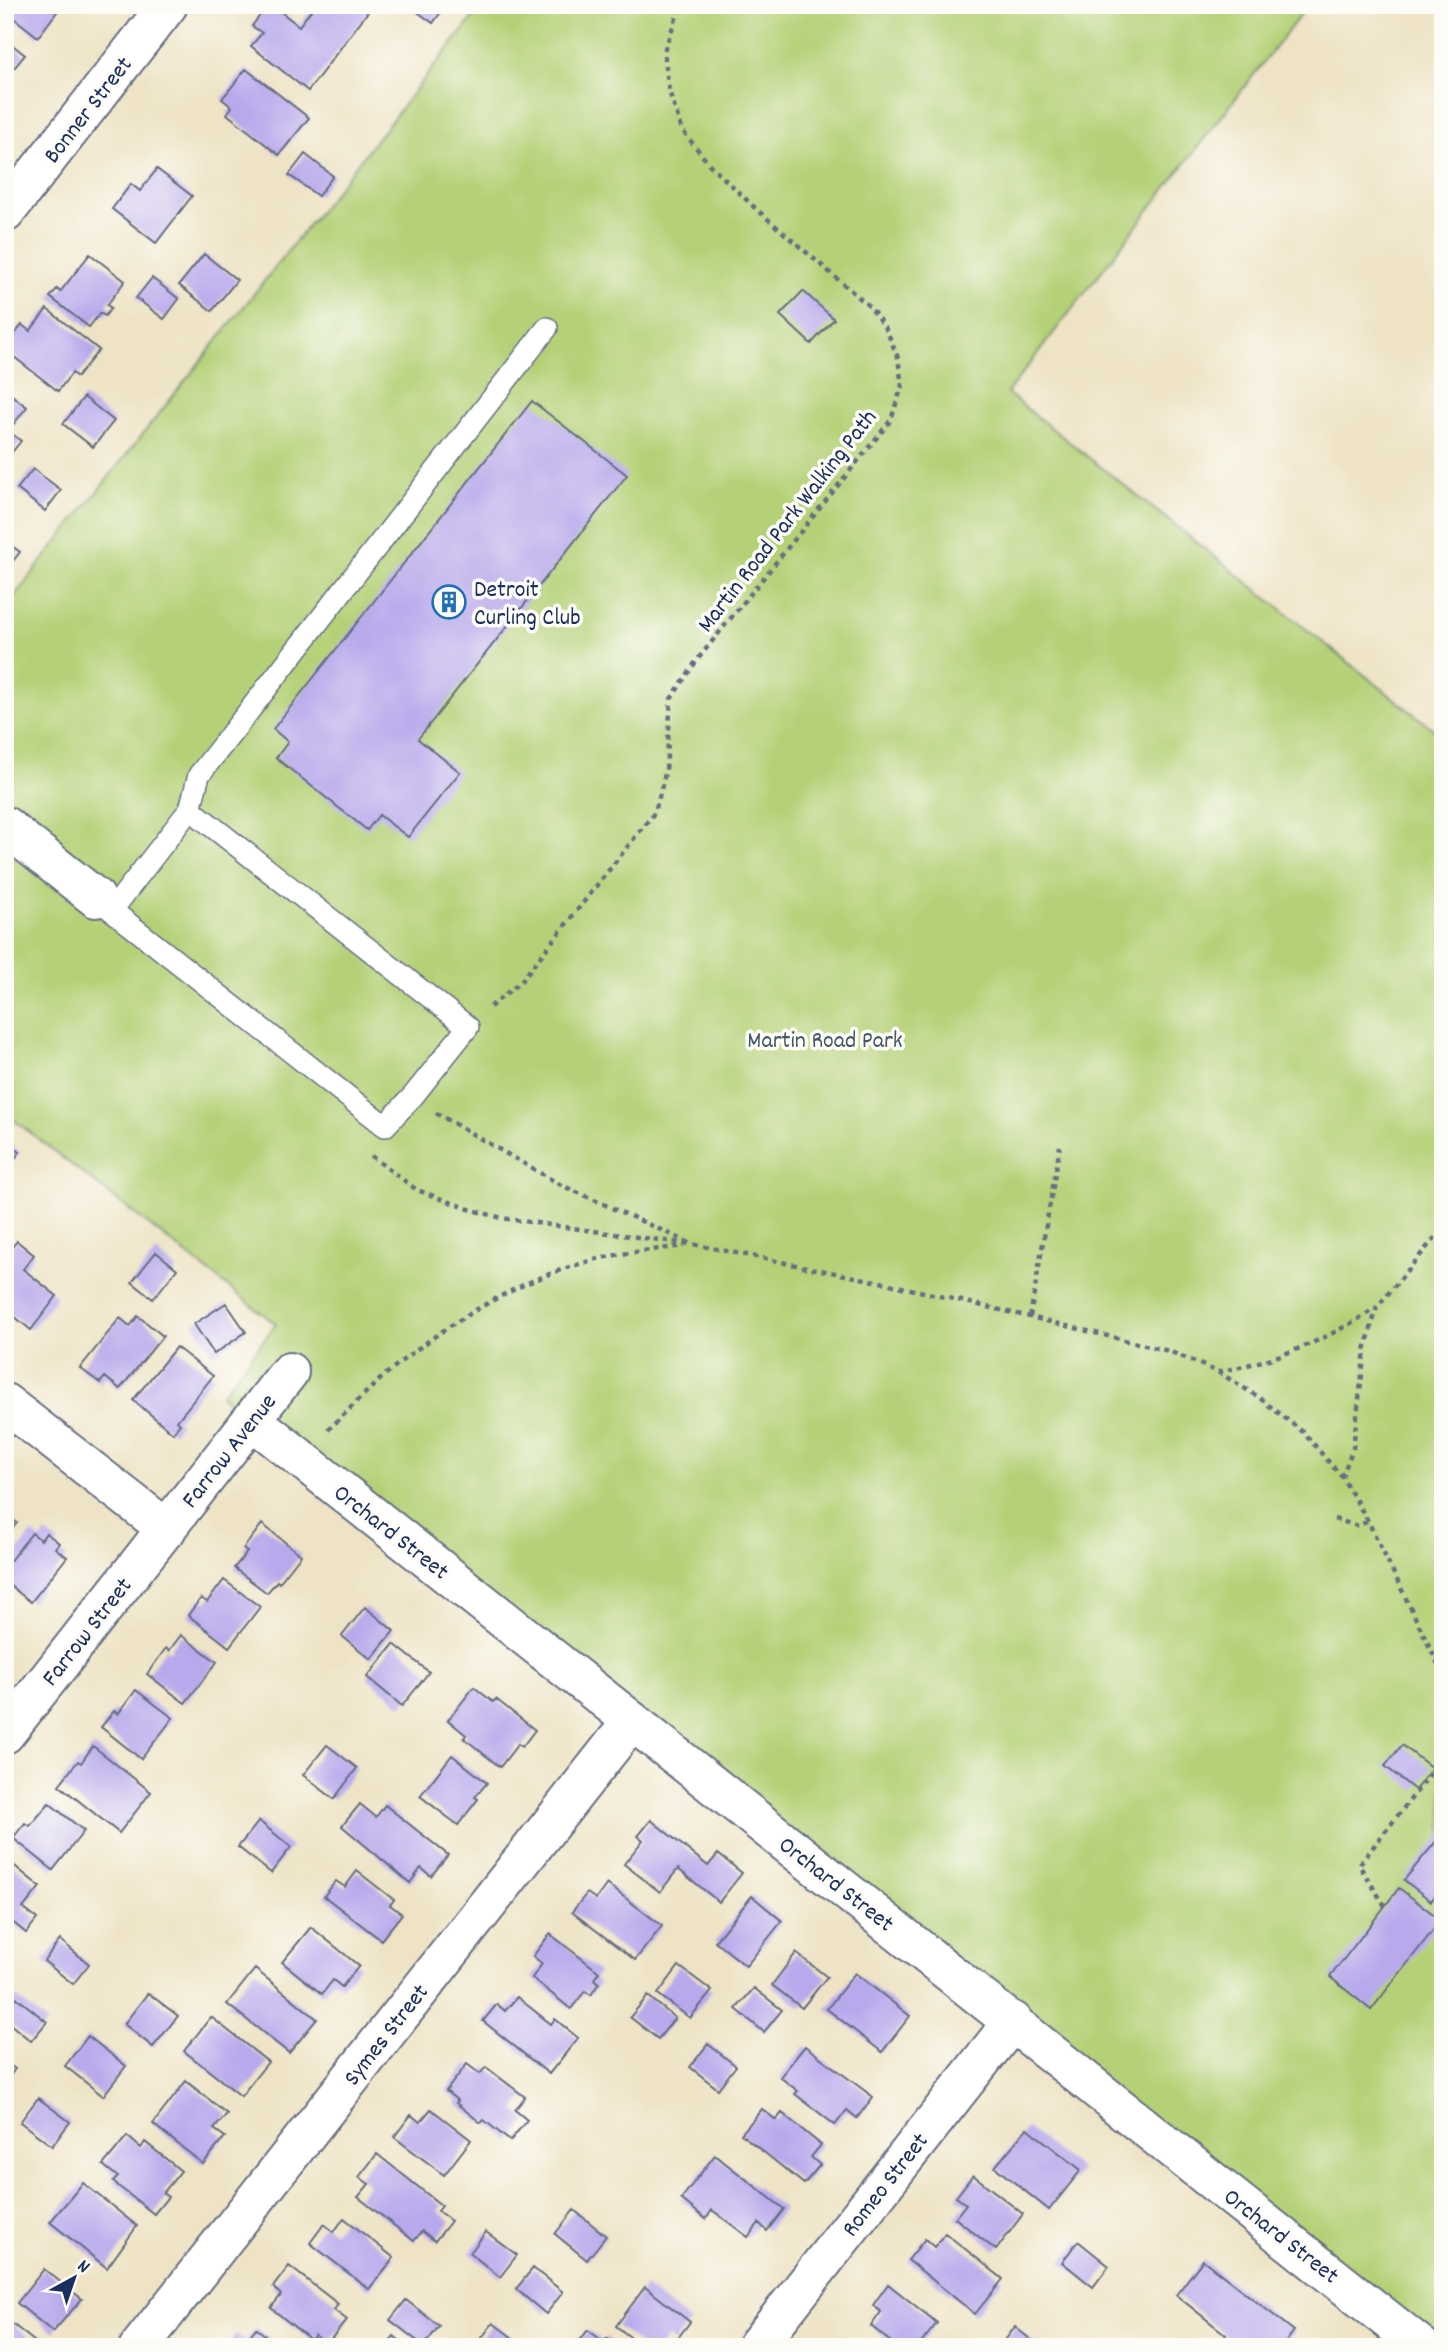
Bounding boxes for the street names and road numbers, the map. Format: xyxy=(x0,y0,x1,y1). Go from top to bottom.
street label: Bonner Street xyxy=(37,50,142,172)
street label: Martin Road Park Walking Path xyxy=(690,403,886,641)
street label: Farrow Avenue xyxy=(175,1387,286,1516)
street label: Orchard Street xyxy=(325,1477,455,1589)
street label: Farrow Street xyxy=(35,1571,142,1694)
street label: Orchard Street xyxy=(770,1829,900,1941)
street label: Symes Street xyxy=(337,1977,438,2094)
street label: Romeo Street xyxy=(835,2126,938,2245)
street label: Orchard Street xyxy=(1215,2181,1345,2293)

